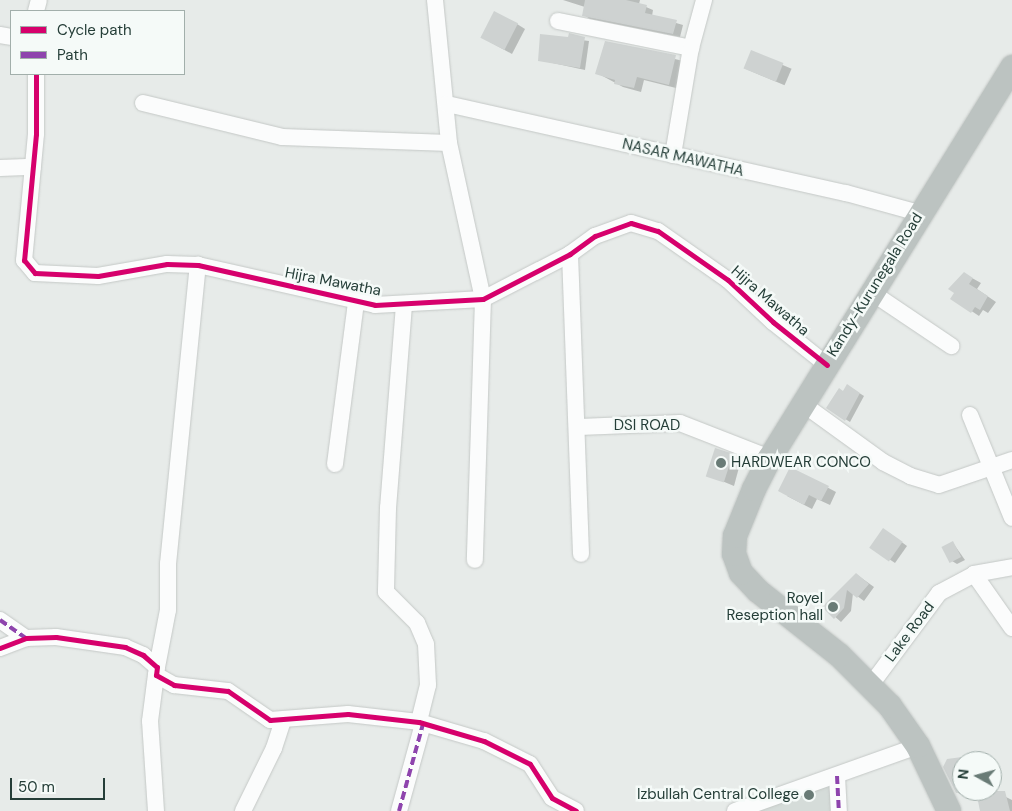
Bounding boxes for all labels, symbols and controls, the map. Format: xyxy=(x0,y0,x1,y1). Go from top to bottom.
legend xyxy=(10,10,185,75)
text: Cycle path xyxy=(57,20,132,40)
text: Path xyxy=(57,45,88,65)
street label: NASAR MAWATHA xyxy=(620,135,746,181)
street label: Kandy-Kurunegala Road xyxy=(823,210,927,360)
street label: Hijra Mawatha xyxy=(727,262,813,340)
street label: Hijra Mawatha xyxy=(283,264,383,300)
street label: DSI ROAD xyxy=(614,417,680,435)
place label: HARDWEAR CONCO xyxy=(731,454,871,472)
marker: HARDWEAR CONCO xyxy=(715,457,727,469)
place label: Royel Reseption hall xyxy=(726,589,823,624)
street label: Lake Road xyxy=(882,598,938,666)
marker: Royel Reseption hall xyxy=(827,601,839,613)
north arrow xyxy=(952,751,1002,801)
scale bar xyxy=(12,768,108,800)
text: N xyxy=(954,768,973,780)
text: 50 m xyxy=(18,777,55,797)
place label: Izbullah Central College xyxy=(637,786,799,804)
marker: Izbullah Central College xyxy=(803,789,815,801)

